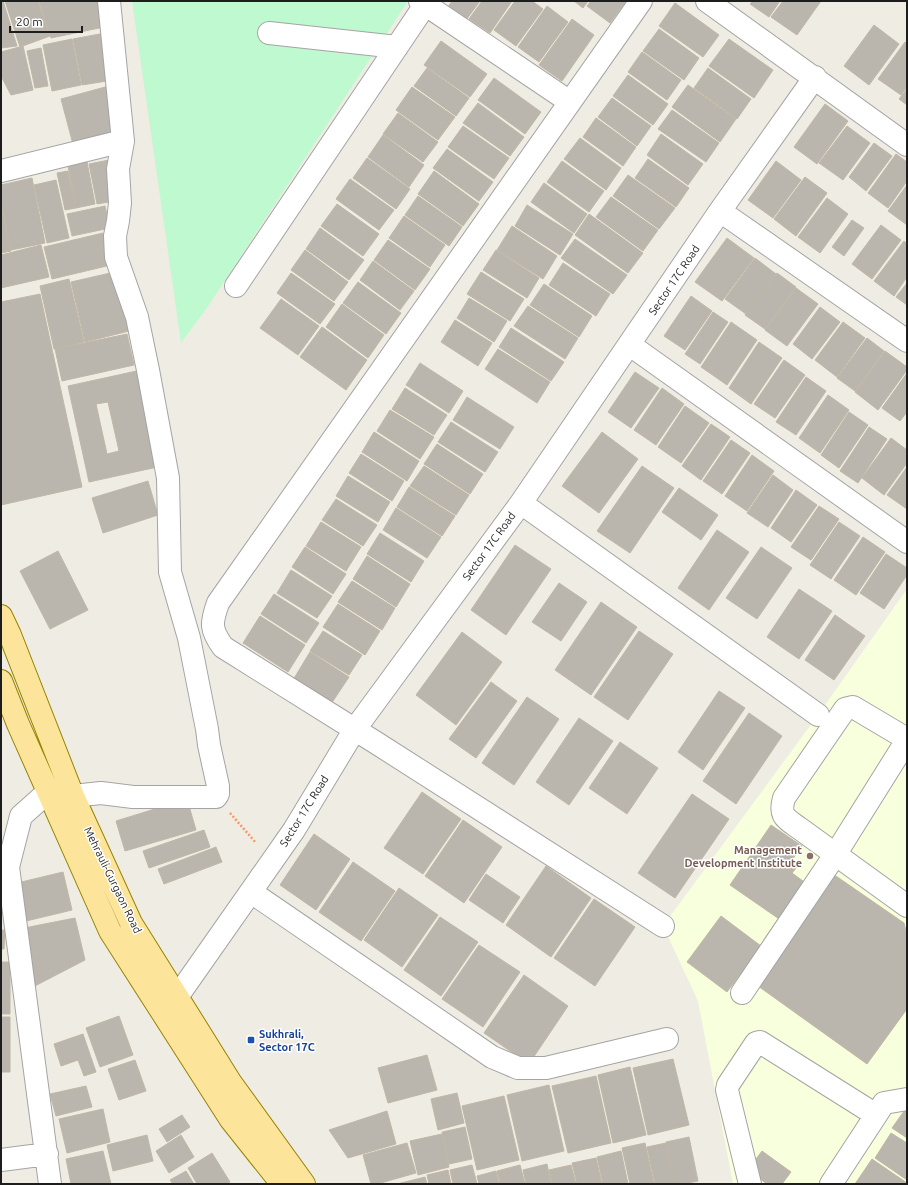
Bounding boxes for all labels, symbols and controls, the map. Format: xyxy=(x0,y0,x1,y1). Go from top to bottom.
scale bar xyxy=(10,8,82,34)
text: 20 m xyxy=(16,15,43,28)
street label: Sector 17C Road xyxy=(646,243,702,317)
street label: Sector 17C Road xyxy=(460,510,518,582)
street label: Sector 17C Road xyxy=(277,773,331,849)
street label: Mehrauli-Gurgaon Road xyxy=(82,825,144,935)
place label: Management Development Institute xyxy=(685,844,802,869)
marker: Management Development Institute xyxy=(805,851,815,861)
place label: Sukhrali, Sector 17C xyxy=(259,1028,315,1053)
marker: Sukhrali, Sector 17C xyxy=(246,1035,256,1045)

